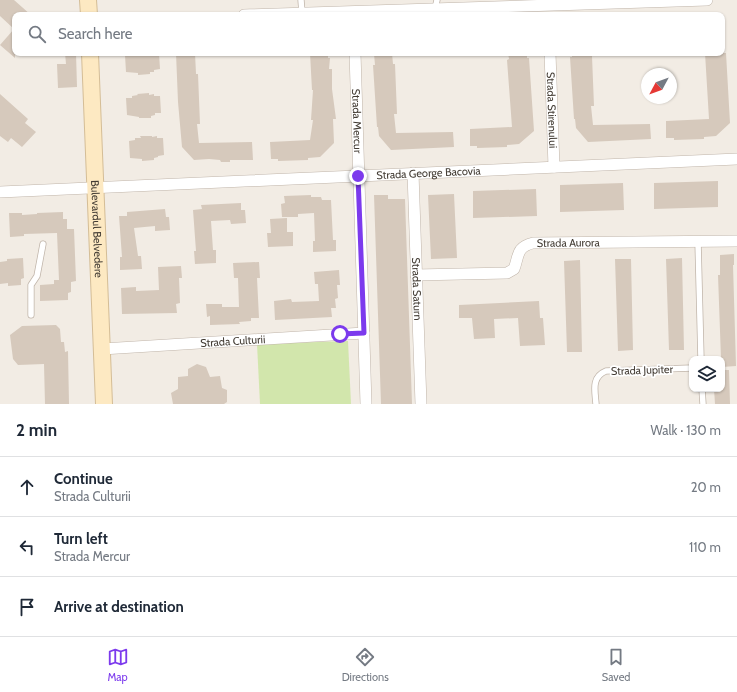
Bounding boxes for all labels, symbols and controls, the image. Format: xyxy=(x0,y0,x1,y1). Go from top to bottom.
search box xyxy=(12,12,725,56)
icon: search xyxy=(26,23,48,45)
text: Search here xyxy=(58,25,133,43)
north arrow xyxy=(641,68,677,104)
street label: Strada Stirenului xyxy=(544,71,560,148)
street label: Strada Mercur xyxy=(349,88,365,154)
street label: Strada George Bacovia xyxy=(376,163,482,182)
route end xyxy=(349,167,367,185)
street label: Bulevardul Belvedere xyxy=(88,180,106,278)
street label: Strada Aurora xyxy=(537,235,600,250)
street label: Strada Saturn xyxy=(409,257,425,321)
route start xyxy=(331,325,349,343)
street label: Strada Culturii xyxy=(200,332,266,350)
map controls xyxy=(689,356,725,392)
button: layers xyxy=(689,356,725,392)
street label: Strada Jupiter xyxy=(611,362,674,378)
text: 2 min xyxy=(16,420,57,440)
text: Walk · 130 m xyxy=(650,422,721,438)
text: Continue xyxy=(54,470,113,488)
icon: ahead xyxy=(16,476,38,498)
text: 20 m xyxy=(691,479,721,495)
text: Strada Culturii xyxy=(54,488,131,504)
text: Turn left xyxy=(54,530,108,548)
icon: left xyxy=(16,536,38,558)
text: 110 m xyxy=(689,539,721,555)
text: Strada Mercur xyxy=(54,548,130,564)
icon: arrive xyxy=(16,596,38,618)
text: Arrive at destination xyxy=(54,598,184,616)
tab: Map xyxy=(107,646,129,684)
tab: Directions xyxy=(342,646,389,684)
tab: Saved xyxy=(602,646,630,684)

